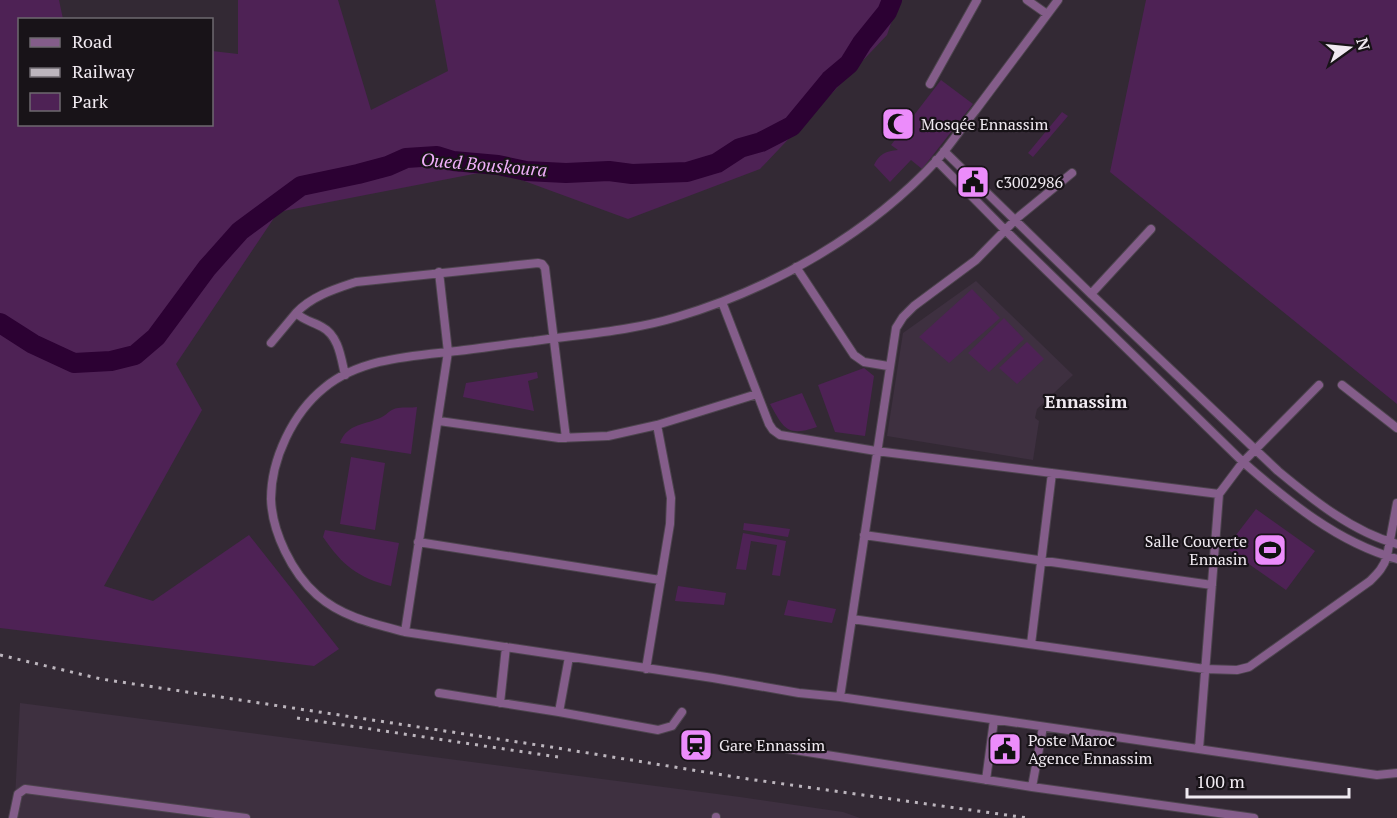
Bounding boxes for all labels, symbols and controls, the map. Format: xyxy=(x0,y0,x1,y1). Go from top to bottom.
legend xyxy=(18,18,213,126)
north arrow xyxy=(1319,18,1379,78)
text: Road xyxy=(72,29,112,53)
text: N xyxy=(1351,35,1376,53)
text: Railway xyxy=(72,59,136,83)
text: Park xyxy=(72,89,109,113)
mosque icon: Mosqée Ennassim xyxy=(880,106,916,142)
place label: Mosqée Ennassim xyxy=(921,113,1048,135)
water label: Oued Bouskoura xyxy=(420,147,548,181)
public building icon: c3002986 xyxy=(955,164,991,200)
place label: c3002986 xyxy=(996,171,1064,193)
district label: Ennassim xyxy=(1045,389,1128,413)
place label: Salle Couverte Ennasin xyxy=(1145,530,1247,570)
sports icon: Salle Couverte Ennasin xyxy=(1252,532,1288,568)
station icon: Gare Ennassim xyxy=(678,727,714,763)
place label: Poste Maroc Agence Ennassim xyxy=(1028,729,1152,769)
public building icon: Poste Maroc Agence Ennassim xyxy=(987,731,1023,767)
place label: Gare Ennassim xyxy=(719,734,825,756)
scale bar xyxy=(1187,761,1349,799)
text: 100 m xyxy=(1196,769,1245,793)

